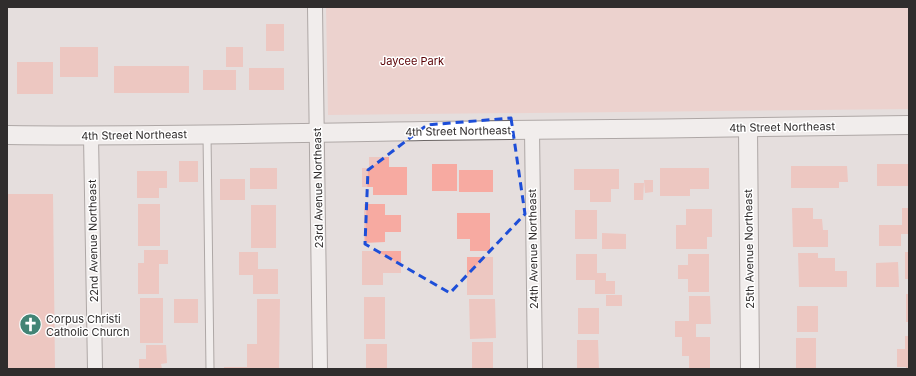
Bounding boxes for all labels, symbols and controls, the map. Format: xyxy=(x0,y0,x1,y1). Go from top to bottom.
park label: Jaycee Park xyxy=(380,54,444,68)
street label: 4th Street Northeast xyxy=(729,119,835,135)
street label: 4th Street Northeast xyxy=(405,123,511,139)
street label: 4th Street Northeast xyxy=(81,127,187,143)
street label: 23rd Avenue Northeast xyxy=(310,127,326,248)
street label: 22nd Avenue Northeast xyxy=(85,179,101,303)
street label: 24th Avenue Northeast xyxy=(525,189,541,309)
street label: 25th Avenue Northeast xyxy=(741,189,757,309)
church icon: Corpus Christi Catholic Church xyxy=(18,312,44,338)
place label: Corpus Christi Catholic Church xyxy=(46,312,129,339)

